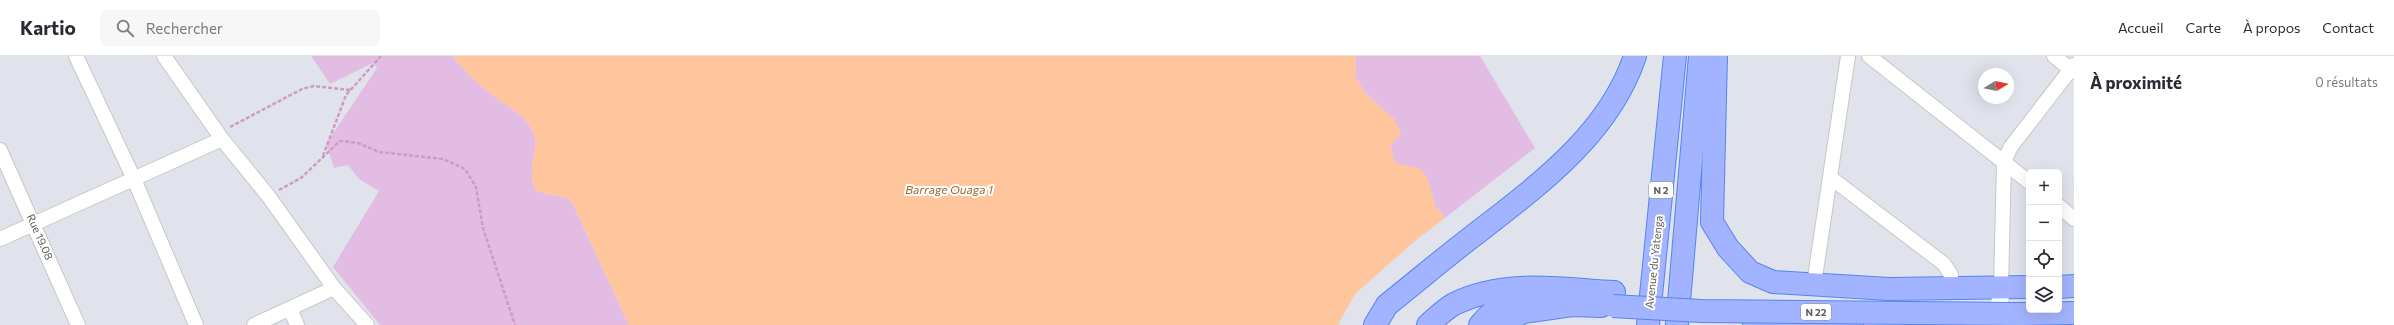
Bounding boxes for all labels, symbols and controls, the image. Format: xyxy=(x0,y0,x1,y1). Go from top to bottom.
search box xyxy=(100,10,380,46)
text: Kartio xyxy=(20,16,76,39)
icon: search xyxy=(114,17,136,39)
text: Rechercher xyxy=(146,19,223,37)
text: Accueil xyxy=(2118,19,2164,36)
text: Carte xyxy=(2186,19,2221,36)
text: À propos xyxy=(2243,19,2300,36)
text: Contact xyxy=(2322,19,2374,36)
north arrow xyxy=(1978,68,2014,104)
text: À proximité xyxy=(2090,72,2182,93)
text: 0 résultats xyxy=(2315,74,2378,90)
map controls xyxy=(2026,169,2062,313)
button: + xyxy=(2026,169,2062,205)
water label: Barrage Ouaga 1 xyxy=(905,182,993,196)
road number: N 2 xyxy=(1649,182,1673,198)
button: − xyxy=(2026,205,2062,241)
street label: Rue 19.08 xyxy=(25,212,56,262)
street label: Avenue du Yatenga xyxy=(1642,215,1665,309)
button: locate xyxy=(2026,241,2062,277)
button: layers xyxy=(2026,277,2062,313)
road number: N 22 xyxy=(1801,304,1831,320)

